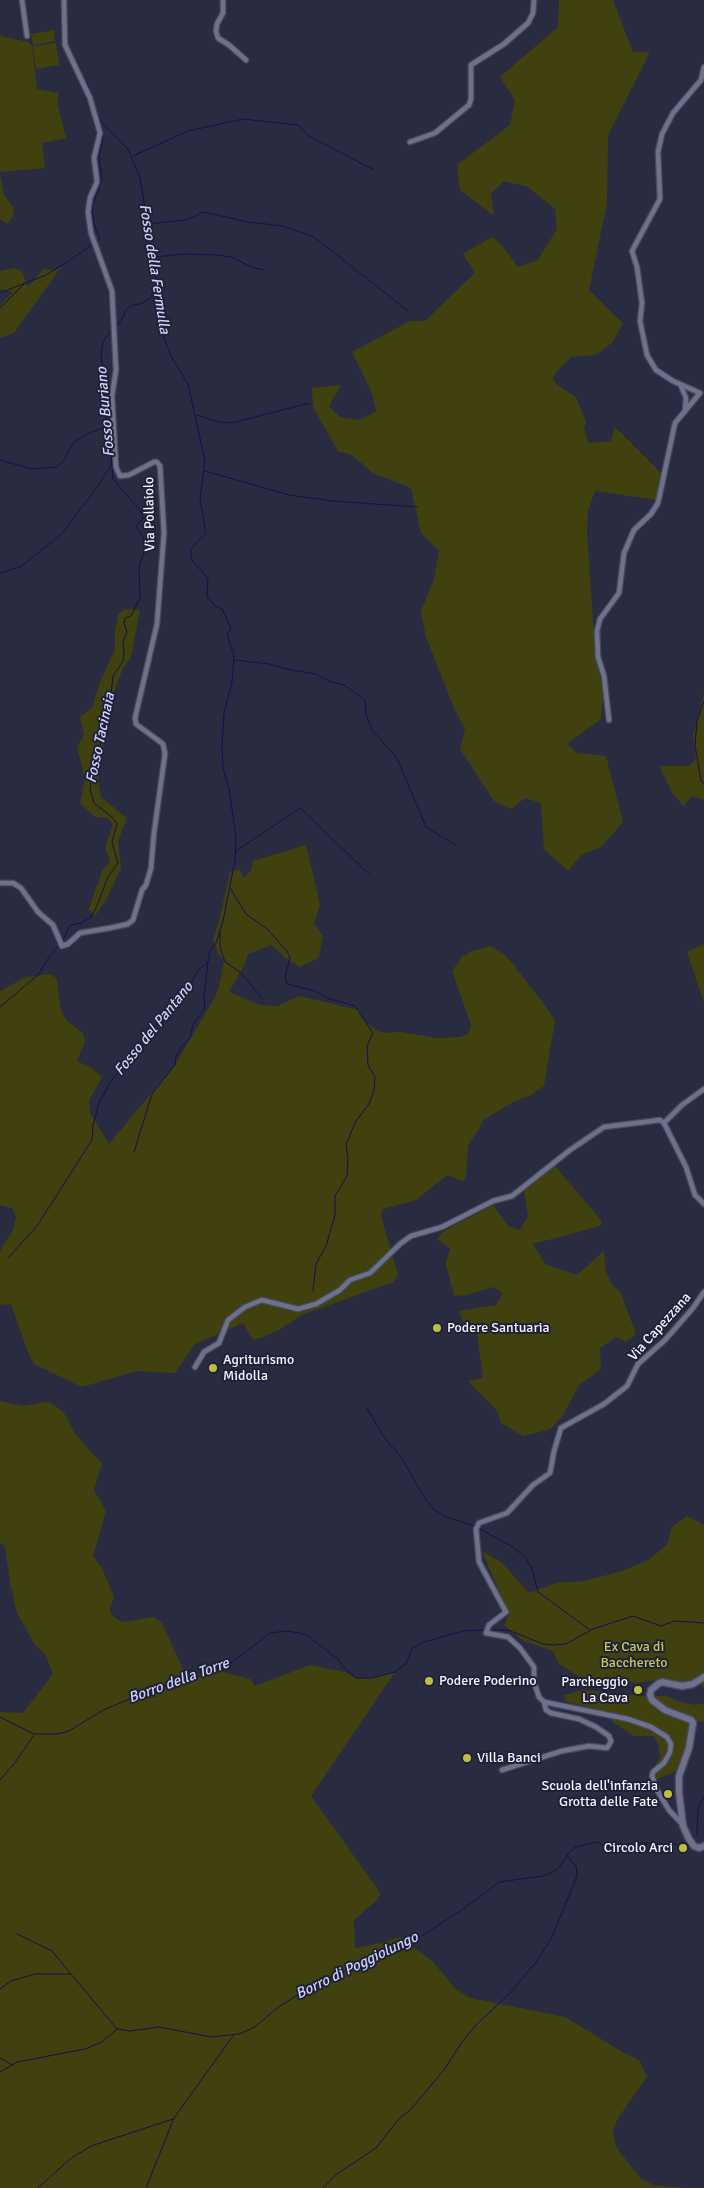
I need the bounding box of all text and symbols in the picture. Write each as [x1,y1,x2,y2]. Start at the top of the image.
water label: Fosso della Fermulla [135,203,173,335]
water label: Fosso Buriano [93,366,119,458]
street label: Via Pollaiolo [141,477,159,551]
water label: Fosso Tacinaia [83,691,119,785]
water label: Fosso del Pantano [111,979,197,1079]
street label: Via Capezzana [625,1289,695,1365]
place label: Podere Santuaria [447,1320,550,1336]
marker: Podere Santuaria [431,1322,443,1334]
place label: Agriturismo Midolla [223,1352,294,1384]
marker: Agriturismo Midolla [207,1362,219,1374]
park label: Ex Cava di Bacchereto [600,1639,668,1671]
water label: Borro della Torre [126,1654,232,1708]
place label: Podere Poderino [439,1673,537,1689]
place label: Parcheggio La Cava [561,1674,628,1706]
marker: Podere Poderino [423,1675,435,1687]
marker: Parcheggio La Cava [632,1684,644,1696]
place label: Villa Banci [477,1750,541,1766]
marker: Villa Banci [461,1752,473,1764]
place label: Scuola dell'infanzia Grotta delle Fate [541,1778,658,1810]
marker: Scuola dell'infanzia Grotta delle Fate [662,1788,674,1800]
place label: Circolo Arci [604,1840,673,1856]
marker: Circolo Arci [677,1842,689,1854]
water label: Borro di Poggiolungo [293,1929,421,2003]

